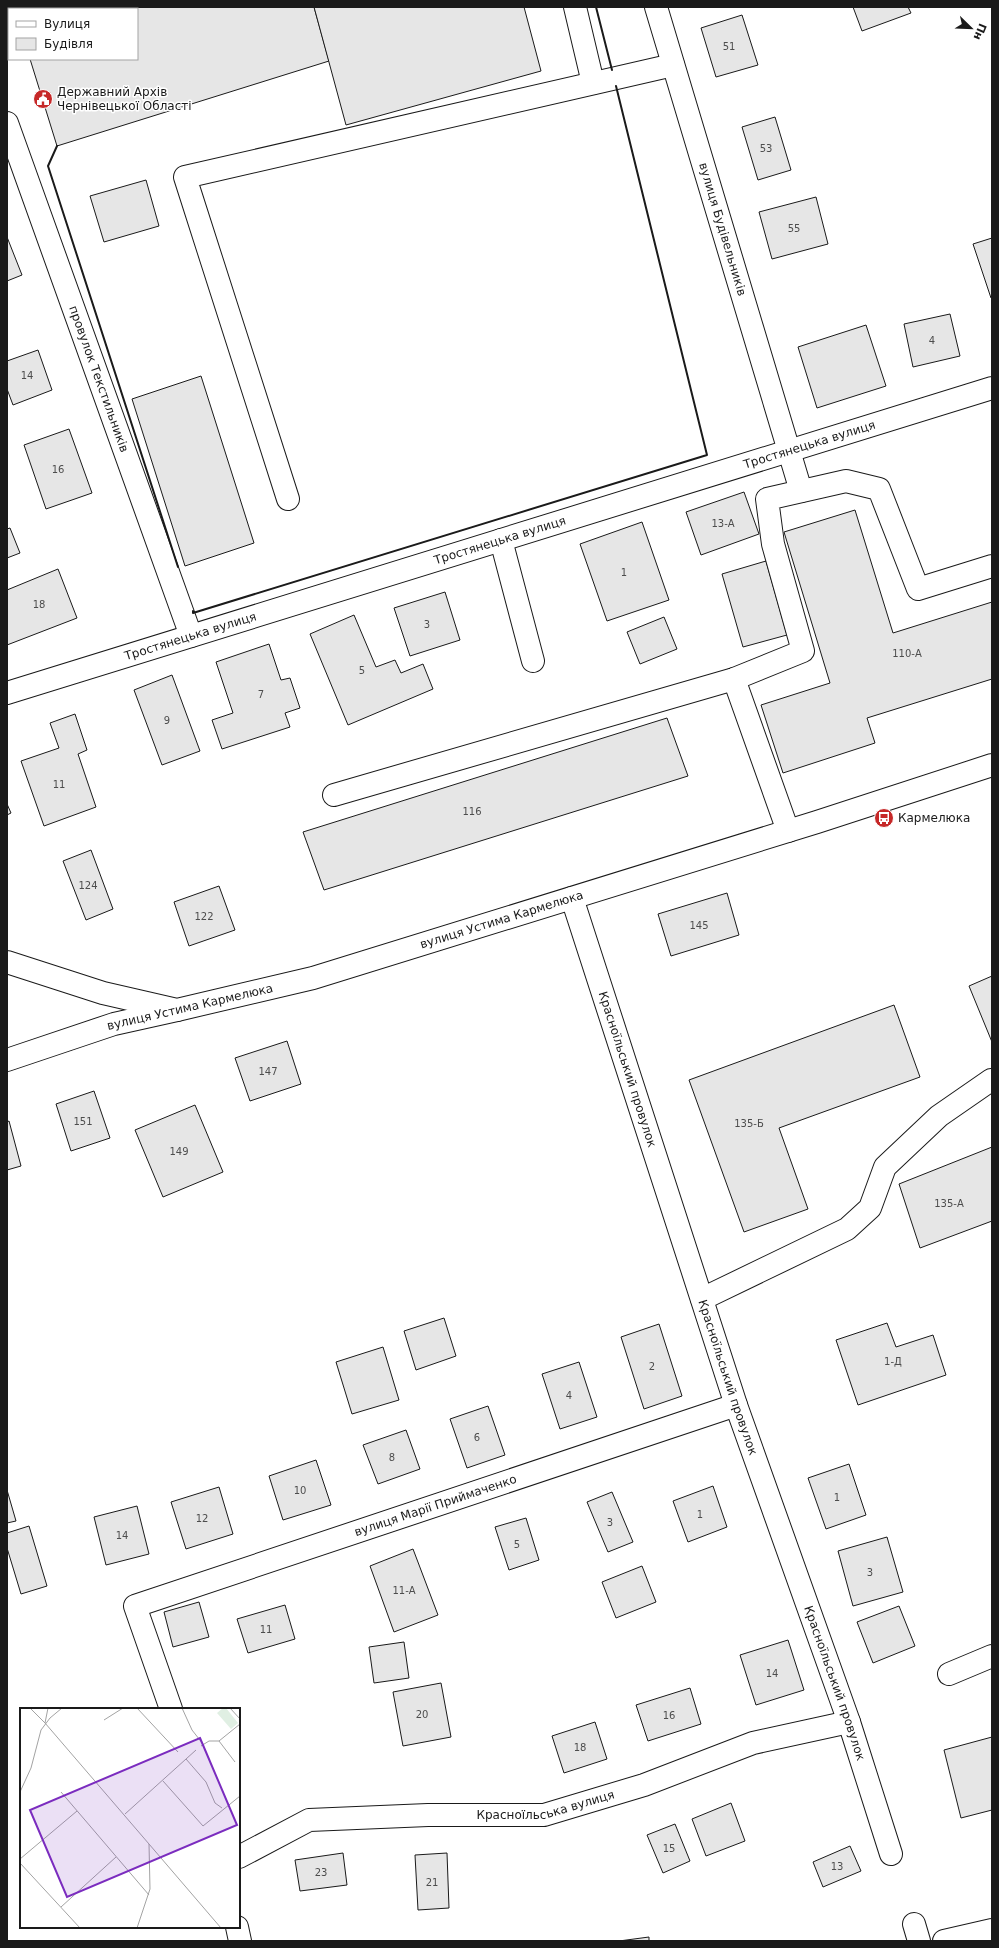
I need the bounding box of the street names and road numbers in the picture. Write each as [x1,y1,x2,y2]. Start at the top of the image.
street label: вулиця Будівельників [696,161,749,298]
street label: провулок Текстильників [66,304,132,454]
street label: Тростянецька вулиця [741,418,877,472]
street label: Тростянецька вулиця [431,513,567,568]
street label: Тростянецька вулиця [122,609,258,663]
street label: вулиця Устима Кармелюка [418,888,585,951]
street label: вулиця Устима Кармелюка [106,981,274,1033]
street label: Красноїльський провулок [596,990,659,1149]
street label: Красноїльський провулок [695,1298,760,1457]
street label: вулиця Марії Приймаченко [353,1472,519,1539]
street label: Красноїльський провулок [801,1604,868,1762]
street label: Красноїльська вулиця [476,1787,616,1822]

